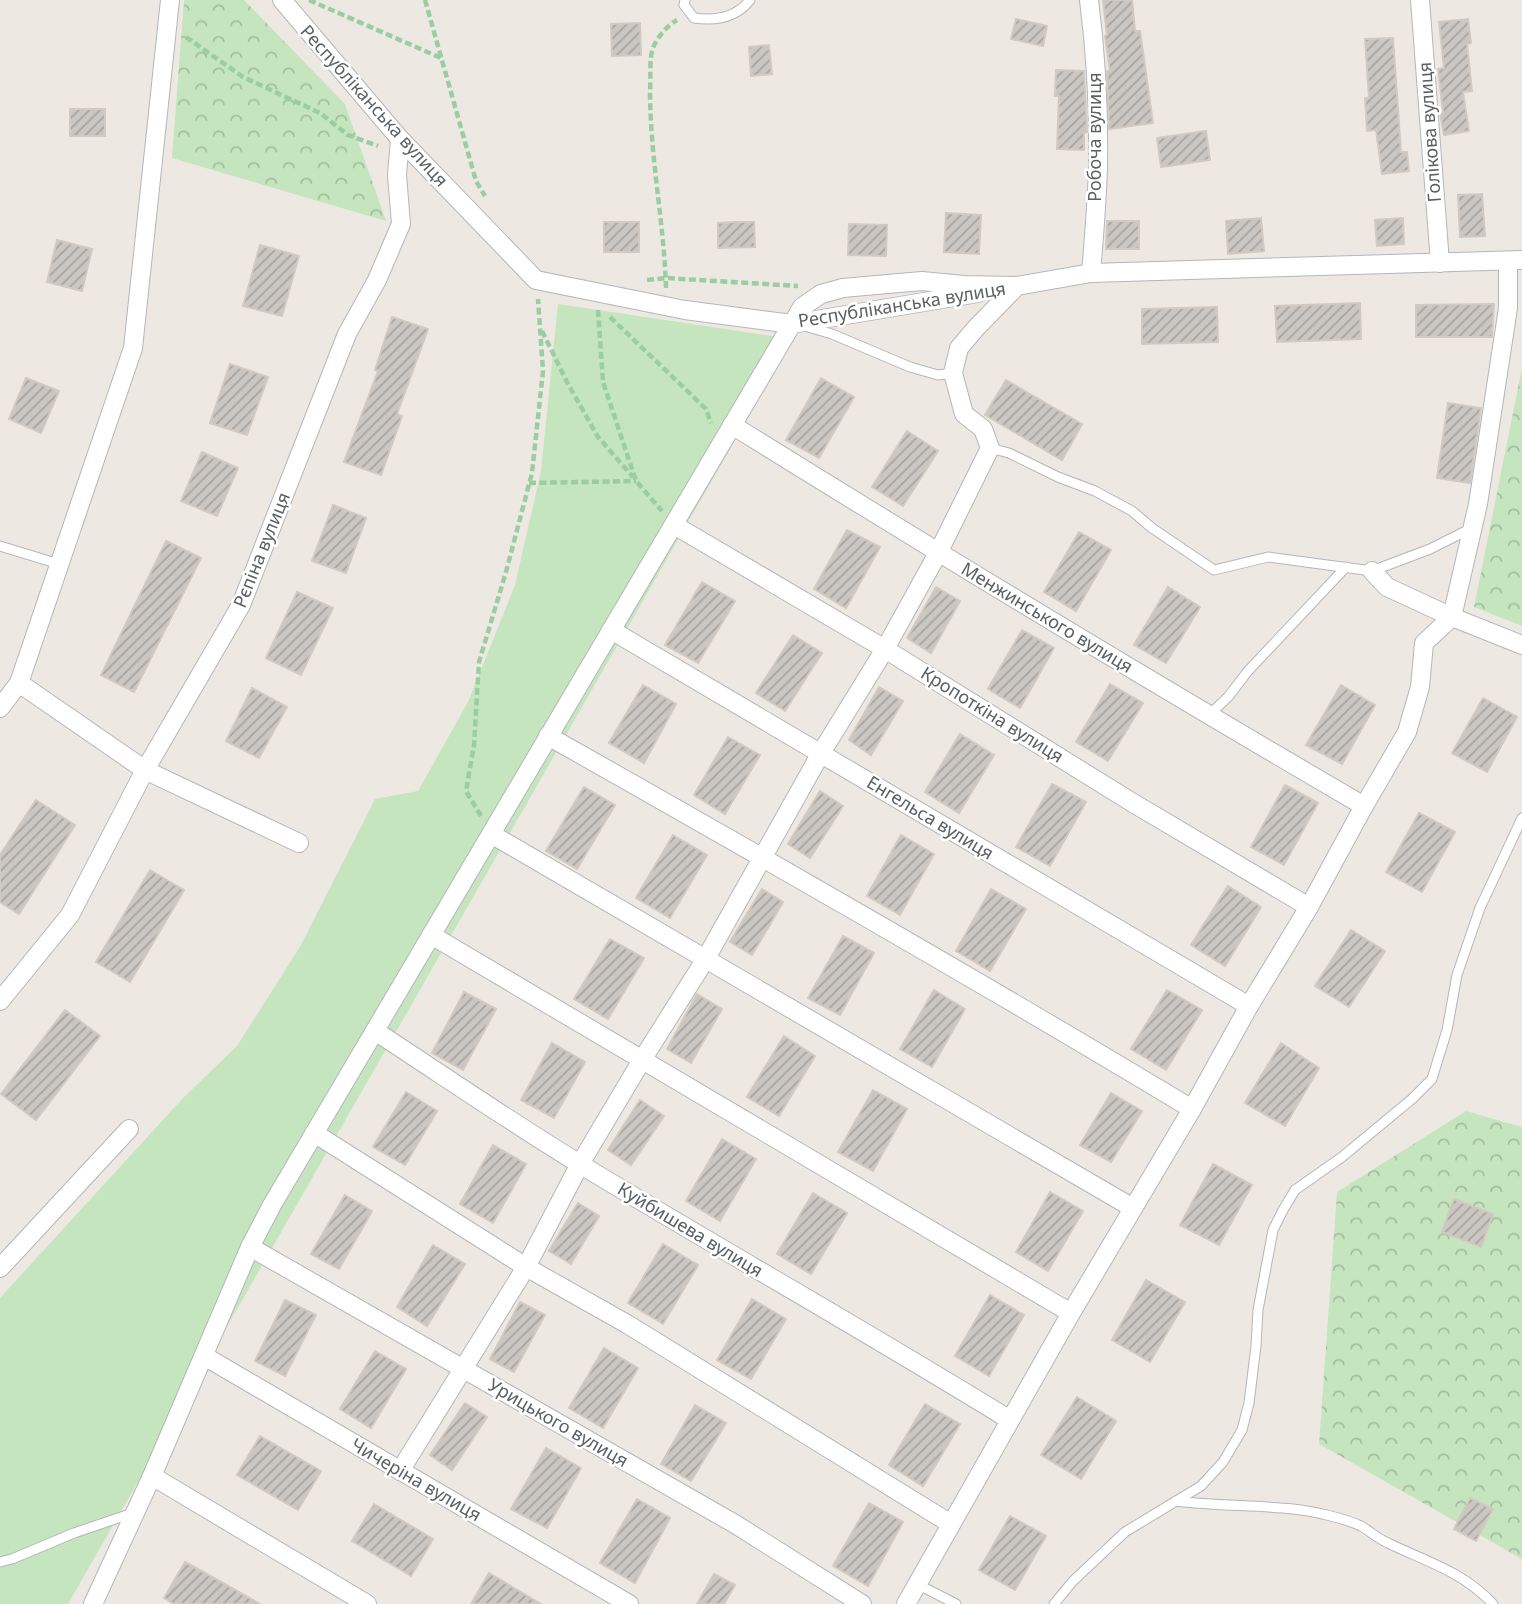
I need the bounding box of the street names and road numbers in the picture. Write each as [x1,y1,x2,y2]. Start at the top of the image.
street label: Республіканська вулиця [296,19,454,191]
street label: Голікова вулиця [1412,61,1446,203]
street label: Робоча вулиця [1082,72,1106,202]
street label: Республіканська вулиця [796,276,1007,332]
street label: Рєпіна вулиця [227,488,295,611]
street label: Менжинського вулиця [957,556,1138,678]
street label: Кропоткіна вулиця [917,661,1068,768]
street label: Енгельса вулиця [863,770,998,865]
street label: Куйбишева вулиця [613,1176,768,1282]
street label: Урицького вулиця [484,1372,633,1472]
street label: Чичеріна вулиця [347,1432,486,1526]

